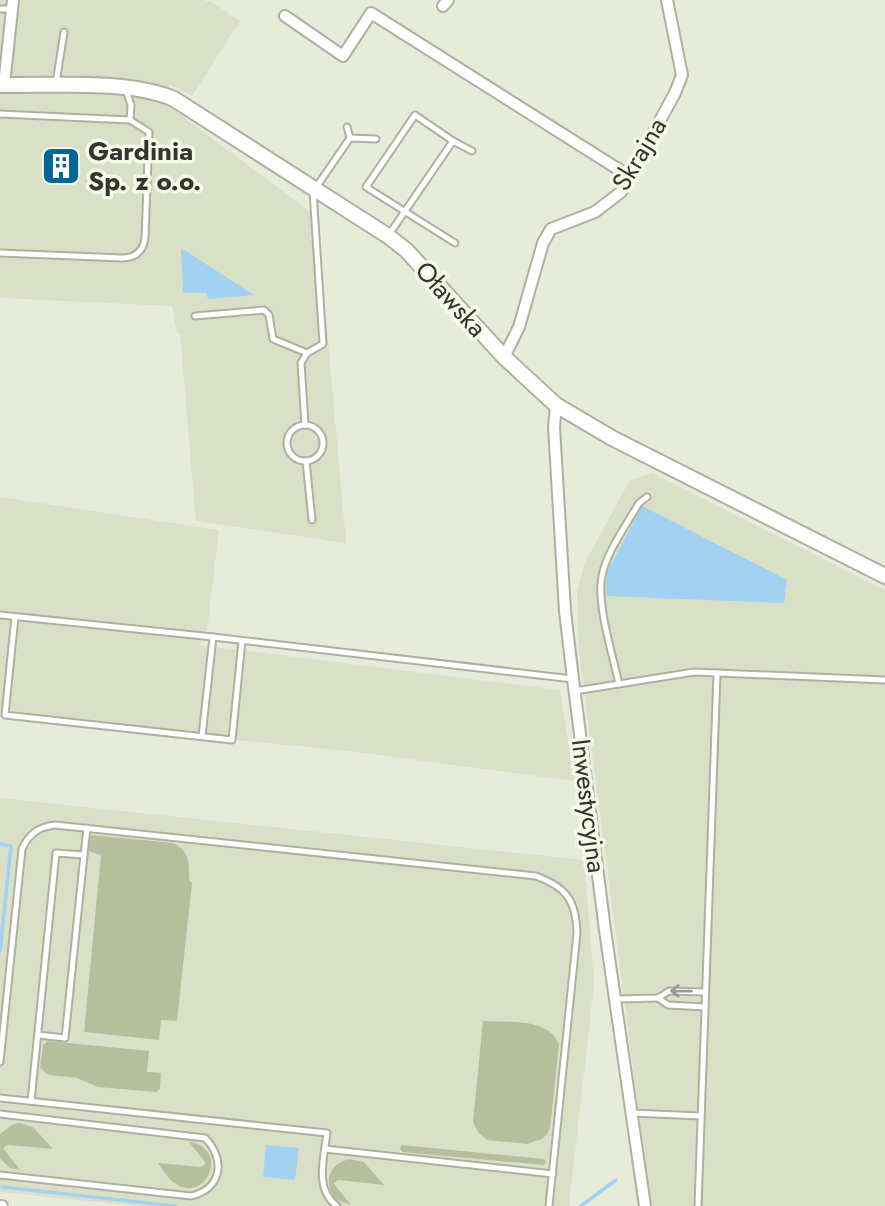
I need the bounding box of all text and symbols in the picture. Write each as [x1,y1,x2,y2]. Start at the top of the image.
street label: Skrajna [602,110,676,198]
place label: Gardinia Sp. z o.o. [88,132,201,200]
building icon: Gardinia Sp. z o.o. [40,145,82,187]
street label: Oławska [406,252,496,346]
street label: Inwestycyjna [562,737,616,875]
one-way arrow [670,984,693,998]

